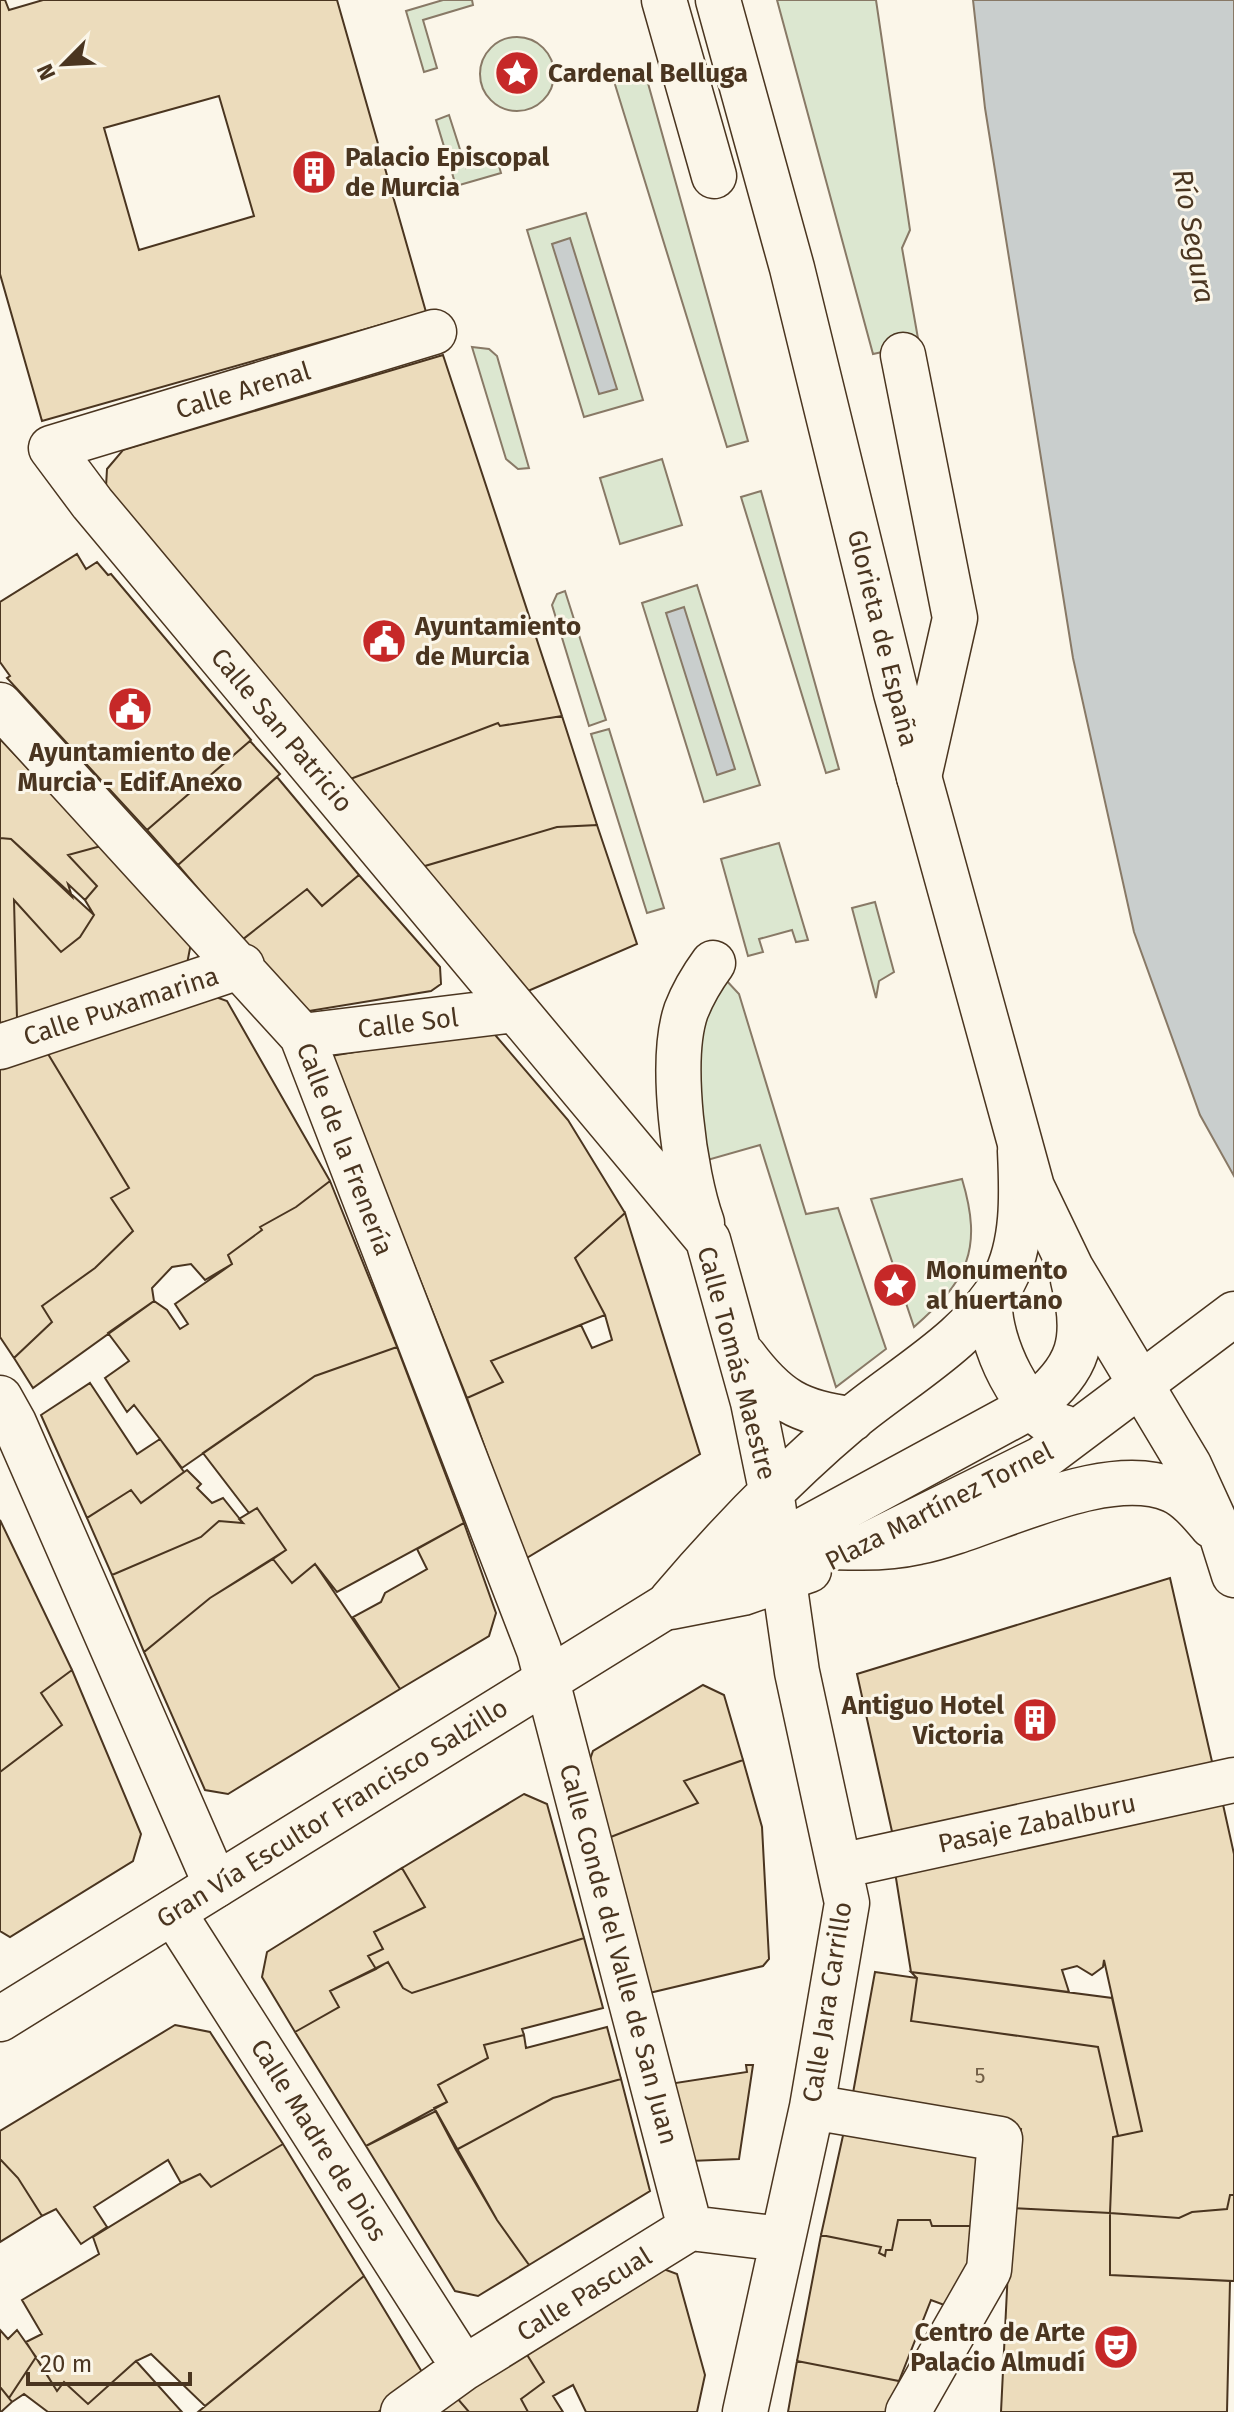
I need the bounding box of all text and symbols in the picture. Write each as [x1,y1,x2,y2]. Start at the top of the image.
north arrow [24,24,104,104]
place icon: Cardenal Belluga [493,49,541,97]
place label: Cardenal Belluga [548,58,748,89]
text: N [31,60,61,84]
place label: Palacio Episcopal de Murcia [345,142,549,203]
building icon: Palacio Episcopal de Murcia [290,148,338,196]
water label: Río Segura [1165,166,1222,306]
street label: Calle Arenal [172,355,315,426]
street label: Glorieta de España [841,527,924,750]
place label: Ayuntamiento de Murcia [414,611,581,672]
public building icon: Ayuntamiento de Murcia [360,617,408,665]
street label: Calle San Patricio [204,642,359,819]
public building icon: Ayuntamiento de Murcia - Edif.Anexo [106,685,154,733]
place label: Ayuntamiento de Murcia - Edif.Anexo [18,737,242,798]
street label: Calle Puxamarina [20,960,223,1053]
street label: Calle Sol [356,1002,461,1045]
street label: Calle de la Frenería [290,1038,399,1260]
street label: Calle Tomás Maestre [690,1243,783,1483]
place label: Monumento al huertano [926,1255,1068,1316]
place icon: Monumento al huertano [871,1261,919,1309]
street label: Plaza Martínez Tornel [820,1435,1059,1577]
place label: Antiguo Hotel Victoria [841,1690,1004,1751]
street label: Gran Vía Escultor Francisco Salzillo [151,1692,513,1935]
building icon: Antiguo Hotel Victoria [1011,1696,1059,1744]
street label: Calle Conde del Valle de San Juan [553,1761,684,2148]
street label: Pasaje Zabalburu [935,1787,1139,1860]
street label: Calle Jara Carrillo [796,1900,859,2105]
street label: Calle Madre de Dios [244,2033,393,2247]
house number: 5 [974,2062,986,2089]
street label: Calle Pascual [511,2241,658,2348]
place label: Centro de Arte Palacio Almudí [910,2317,1086,2378]
theatre icon: Centro de Arte Palacio Almudí [1092,2323,1140,2371]
scale bar [28,2336,190,2386]
text: 20 m [40,2350,92,2378]

